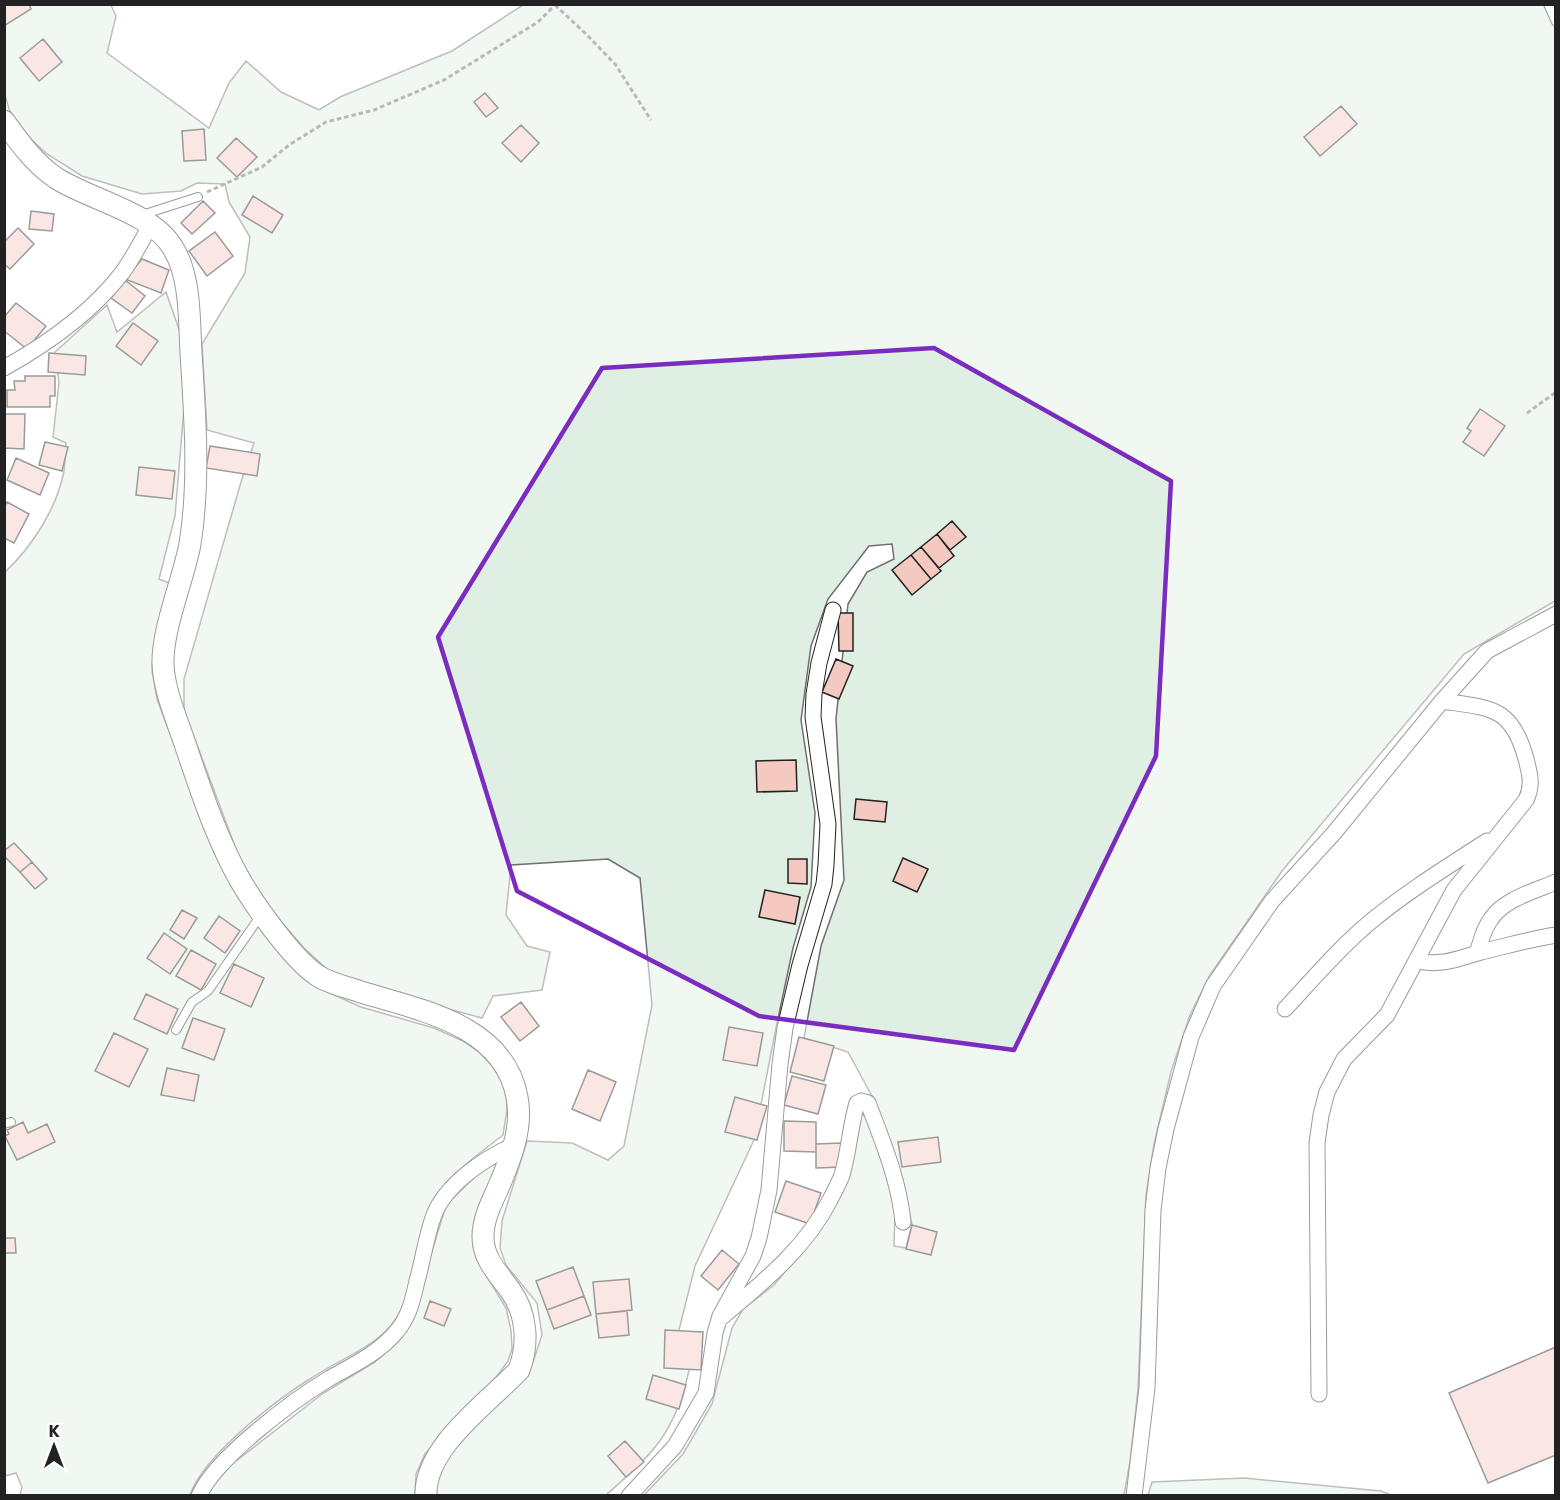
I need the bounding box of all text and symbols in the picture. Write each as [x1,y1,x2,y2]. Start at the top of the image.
north arrow [24,1416,84,1476]
text: K [48,1420,60,1443]

